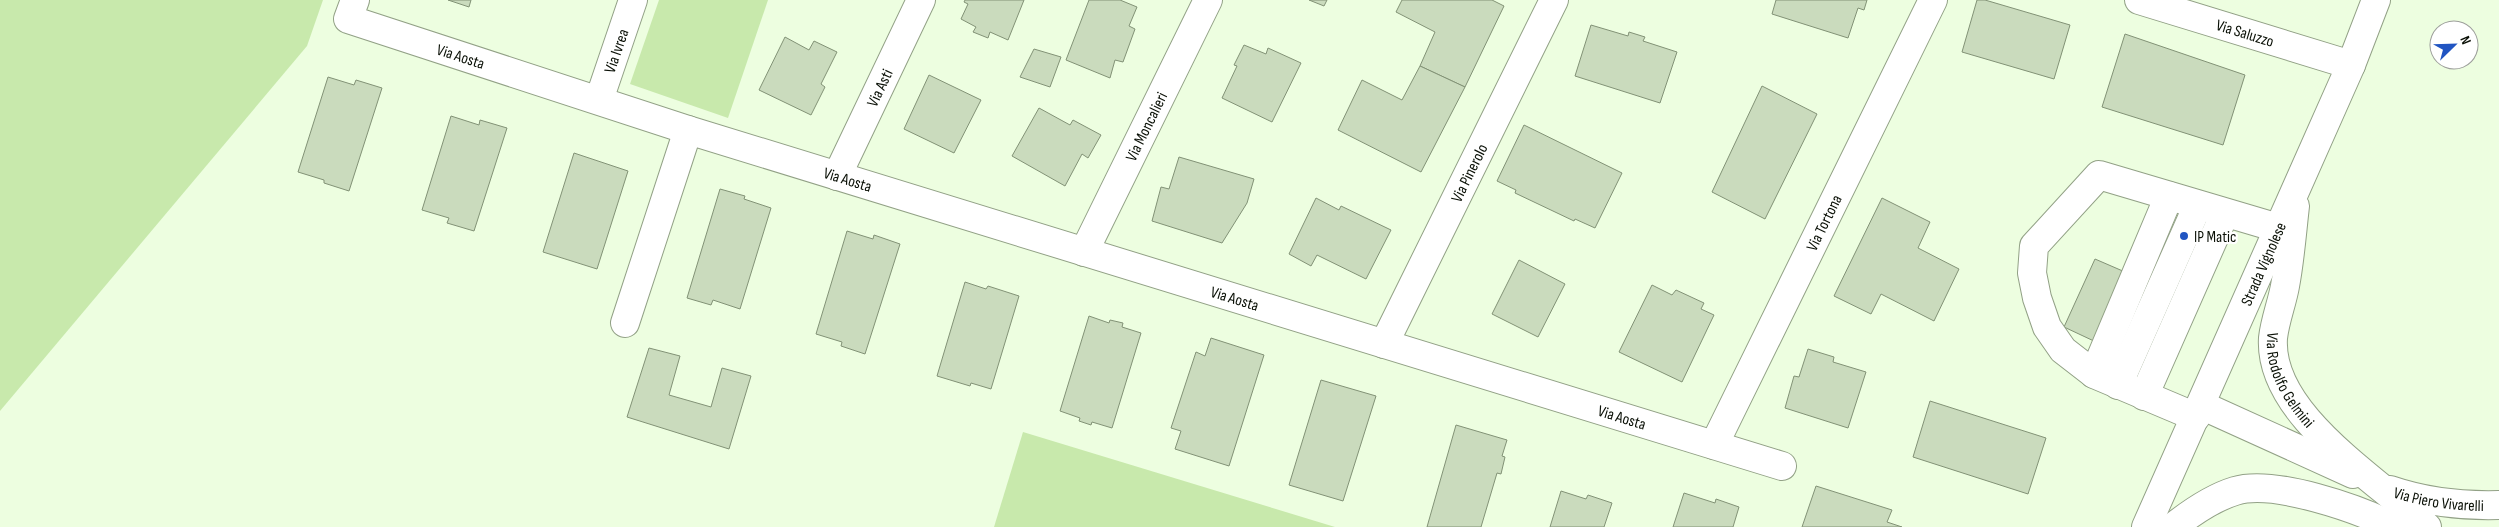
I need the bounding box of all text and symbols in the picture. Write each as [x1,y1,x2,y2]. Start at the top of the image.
street label: Via Saluzzo [2213,16,2276,52]
north arrow [2429,20,2479,70]
street label: Via Ivrea [601,27,633,76]
text: N [2456,33,2475,47]
street label: Via Aosta [434,41,487,74]
street label: Via Asti [863,66,898,110]
street label: Via Moncalieri [1122,89,1172,165]
street label: Via Pinerolo [1448,141,1492,206]
street label: Via Aosta [821,164,874,197]
street label: Via Tortona [1803,192,1847,254]
street label: Strada Vignolese [2237,220,2291,309]
place label: IP Matic [2194,228,2236,247]
marker: IP Matic [2178,230,2190,242]
street label: Via Aosta [1208,283,1261,316]
street label: Via Rodolfo Gelmini [2262,331,2318,432]
street label: Via Aosta [1595,402,1648,435]
street label: Via Piero Vivarelli [2391,484,2484,516]

